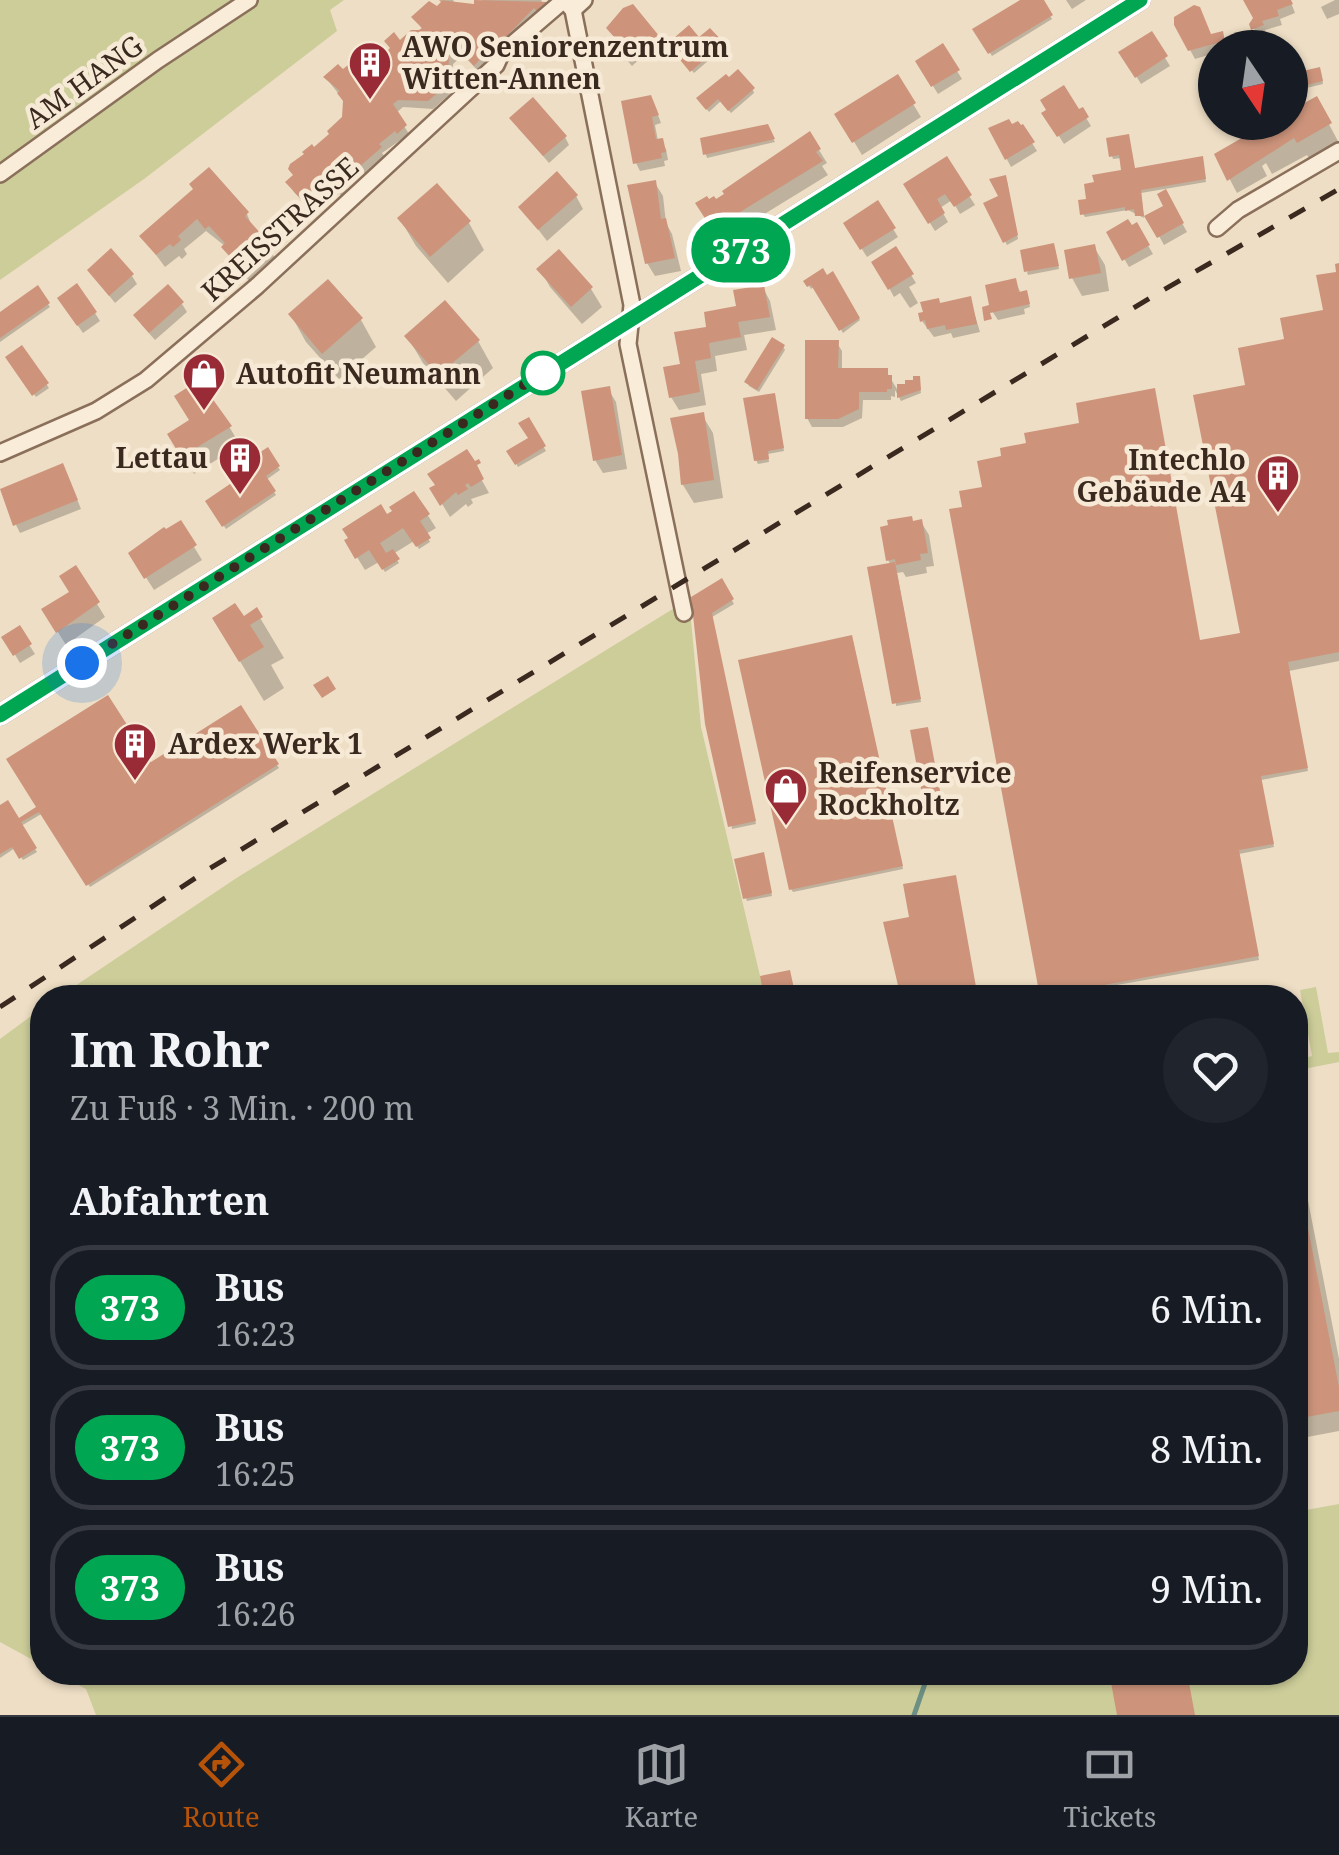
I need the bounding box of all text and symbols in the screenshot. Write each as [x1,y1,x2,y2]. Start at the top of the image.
street label: AM HANG [17,26,150,137]
place label: AWO Seniorenzentrum Witten-Annen [402,27,729,97]
north arrow [1198,30,1308,140]
map controls [1198,30,1308,140]
building icon: AWO Seniorenzentrum Witten-Annen [347,40,393,101]
street label: KREISSTRASSE [193,148,366,309]
line badge: 373 [684,218,798,282]
text: 373 [711,227,771,274]
shop icon: Autofit Neumann [181,351,227,412]
unlabelled marker [522,352,564,394]
place label: Autofit Neumann [236,354,481,392]
building icon: Lettau [217,435,263,496]
place label: Lettau [116,438,208,476]
place label: Intechlo Gebäude A4 [1076,440,1246,510]
building icon: Intechlo Gebäude A4 [1255,453,1301,514]
your location [57,638,107,688]
building icon: Ardex Werk 1 [112,721,158,782]
place label: Ardex Werk 1 [168,724,363,762]
place label: Reifenservice Rockholtz [818,753,1012,823]
shop icon: Reifenservice Rockholtz [763,766,809,827]
text: Im Rohr [70,1016,270,1081]
button: heart [1163,1018,1268,1123]
text: Zu Fuß · 3 Min. · 200 m [70,1086,414,1129]
text: Abfahrten [70,1174,269,1226]
text: Bus [215,1260,284,1312]
text: 6 Min. [1150,1282,1263,1334]
text: 373 [100,1284,160,1331]
text: 16:23 [215,1312,296,1355]
text: Bus [215,1400,284,1452]
text: 8 Min. [1150,1422,1263,1474]
text: 373 [100,1424,160,1471]
text: 16:25 [215,1452,296,1495]
text: Bus [215,1540,284,1592]
text: 9 Min. [1150,1562,1263,1614]
text: 373 [100,1564,160,1611]
text: 16:26 [215,1592,296,1635]
tab: Route [183,1737,260,1835]
tab: Karte [625,1737,698,1835]
tab: Tickets [1063,1737,1156,1835]

